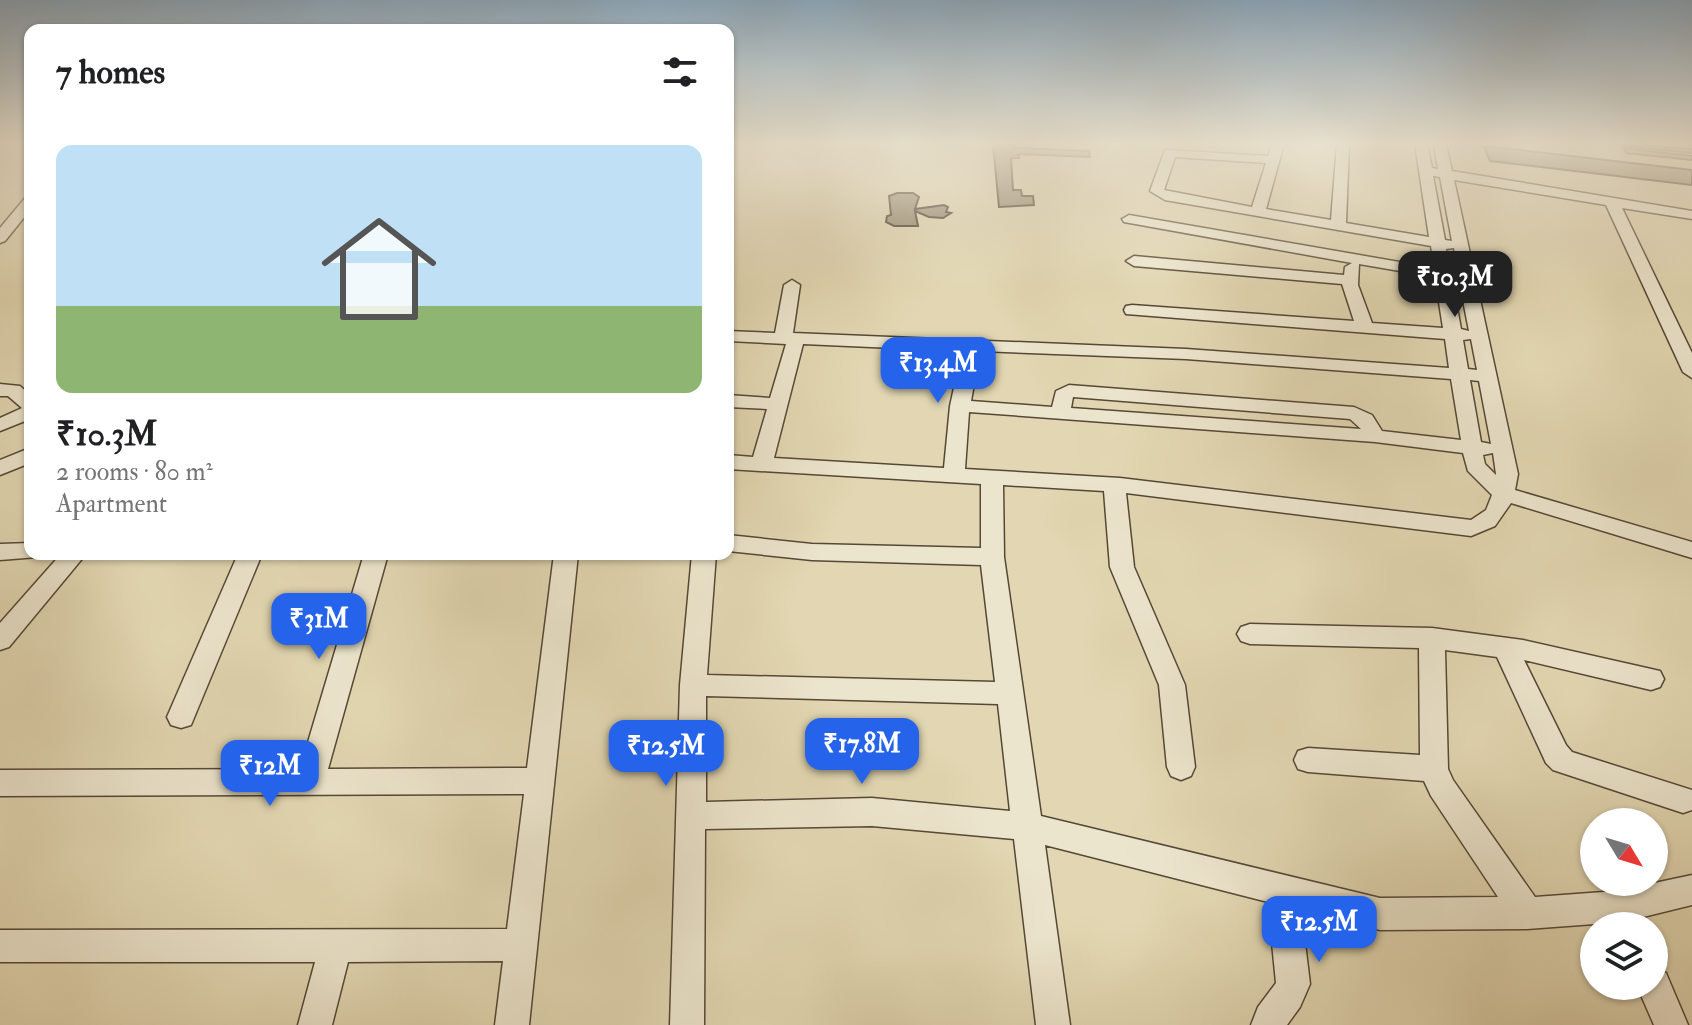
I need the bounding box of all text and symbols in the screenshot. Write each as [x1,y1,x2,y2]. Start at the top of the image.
icon: filters [658,50,702,94]
text: 7 homes [56,51,165,94]
icon: home [307,197,451,341]
pin: ₹10.3M [1390,251,1520,319]
text: ₹10.3M [1416,261,1494,293]
pin: ₹13.4M [873,337,1003,405]
text: ₹13.4M [899,347,977,379]
text: ₹10.3M [56,413,157,456]
text: 2 rooms · 80 m² [56,456,213,488]
text: Apartment [56,488,167,520]
pin: ₹31M [272,593,366,661]
text: ₹31M [289,603,349,635]
pin: ₹17.8M [797,718,927,786]
pin: ₹12.5M [601,720,731,788]
text: ₹17.8M [823,728,901,760]
text: ₹12.5M [627,730,705,762]
pin: ₹12M [223,740,317,808]
text: ₹12M [239,750,301,782]
north arrow [1580,808,1668,896]
map controls [1580,808,1668,1000]
pin: ₹12.5M [1254,896,1384,964]
text: ₹12.5M [1280,906,1358,938]
button: layers [1580,912,1668,1000]

